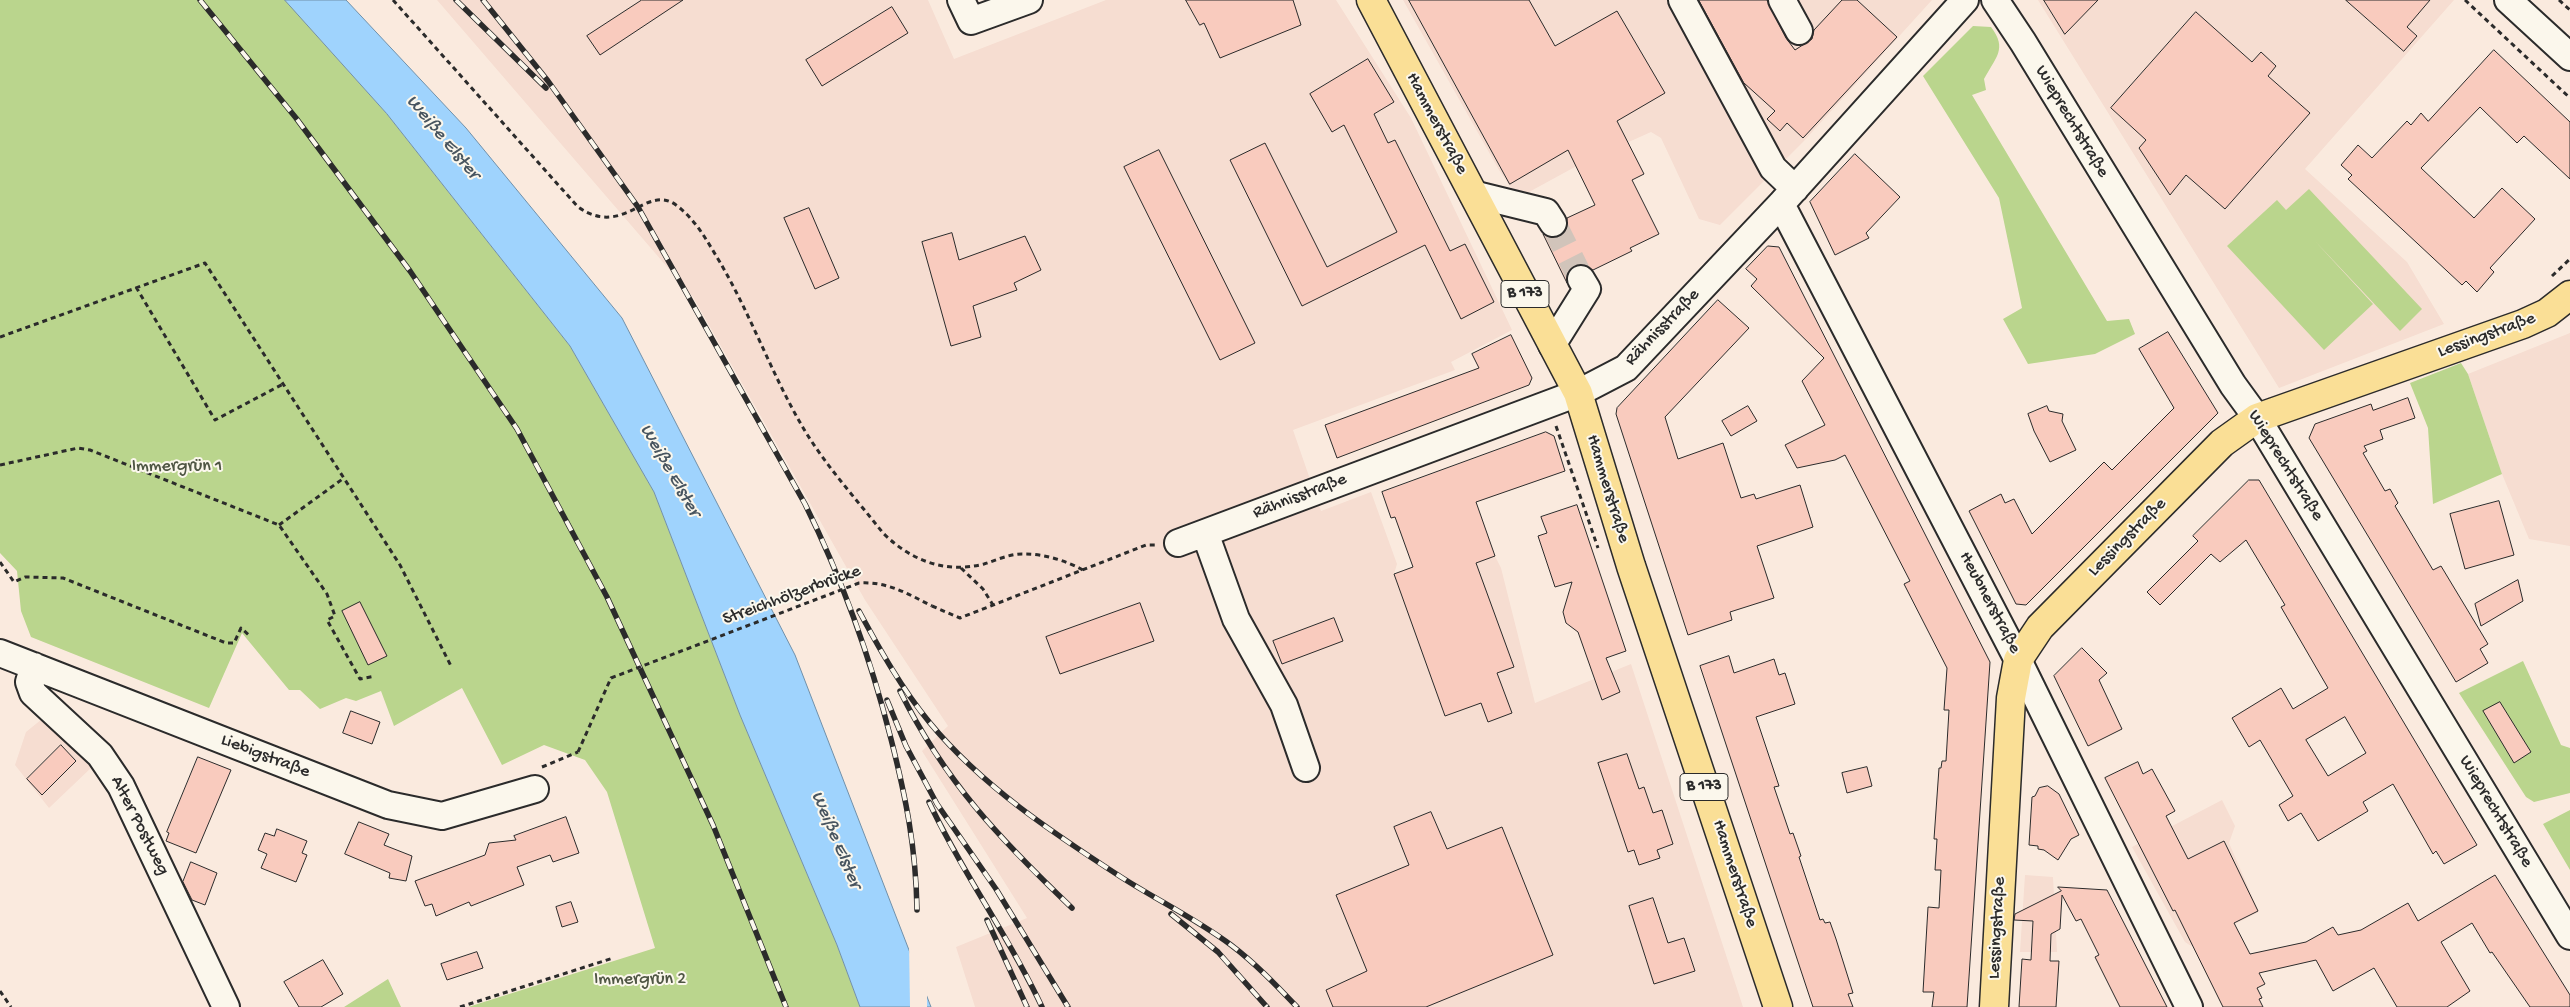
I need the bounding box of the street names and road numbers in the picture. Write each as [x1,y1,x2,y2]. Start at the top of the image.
street label: Wieprechtstraße [2029,62,2113,182]
street label: Hammerstraße [1400,69,1472,179]
road number: B 173 [1501,280,1549,308]
street label: Rähnisstraße [1621,285,1705,371]
street label: Lessingstraße [2435,308,2539,364]
street label: Wieprechtstraße [2242,407,2328,525]
street label: Hammerstraße [1580,432,1634,546]
street label: Rähnisstraße [1250,469,1350,525]
street label: Lessingstraße [2084,494,2172,582]
street label: Heubnerstraße [1953,548,2025,658]
street label: Streichhölzerbrücke [720,561,864,631]
street label: Liebigstraße [217,730,313,784]
street label: Wieprechtstraße [2453,752,2537,872]
street label: Alter Postweg [105,773,173,879]
road number: B 173 [1680,774,1728,800]
street label: Hammerstraße [1706,817,1762,931]
street label: Lessingstraße [1985,876,2011,980]

